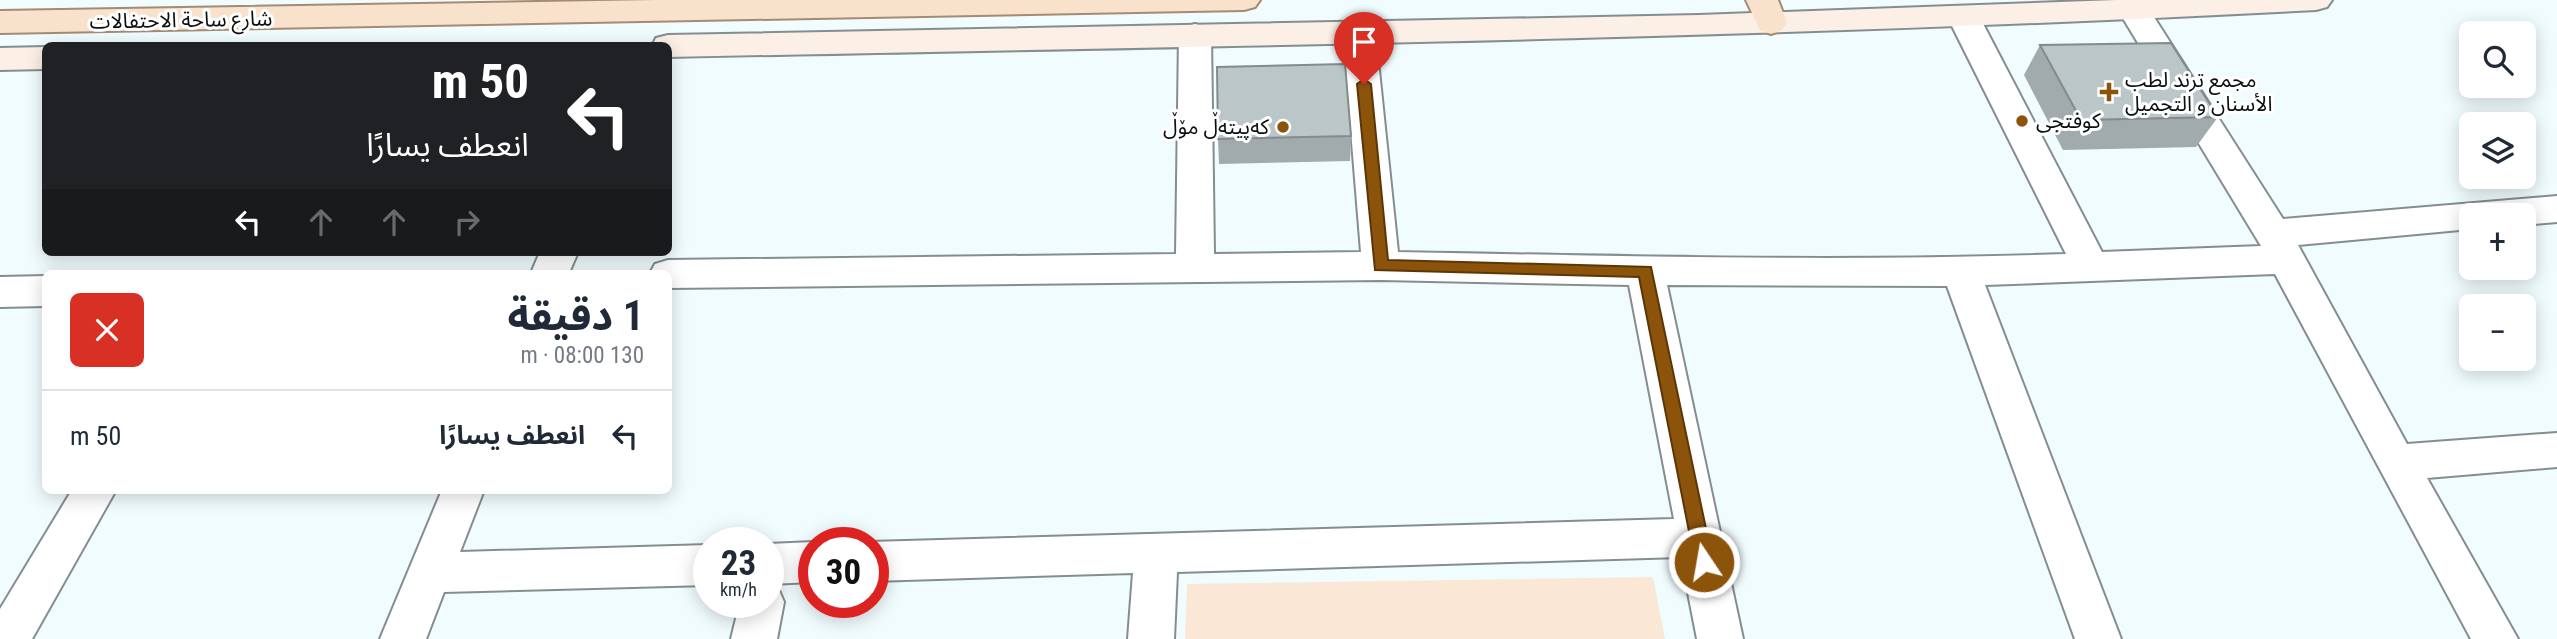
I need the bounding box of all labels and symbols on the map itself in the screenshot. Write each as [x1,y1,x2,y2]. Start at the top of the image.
street label: شارع ساحة الاحتفالات [89,6,273,37]
pin [1334,12.0,1394,84]
place label: مجمع ترند لطب الأسنان و التجميل [2125,68,2272,116]
marker: مجمع ترند لطب الأسنان و التجميل [2099,82,2119,102]
place label: كوفتجى [2036,109,2101,133]
place label: کەپیتەڵ مۆڵ [1163,111,1269,140]
marker: كوفتجى [2014,113,2030,129]
marker: کەپیتەڵ مۆڵ [1275,119,1291,135]
position arrow [1667,525,1741,599]
speed limit sign: 30 [798,527,889,618]

